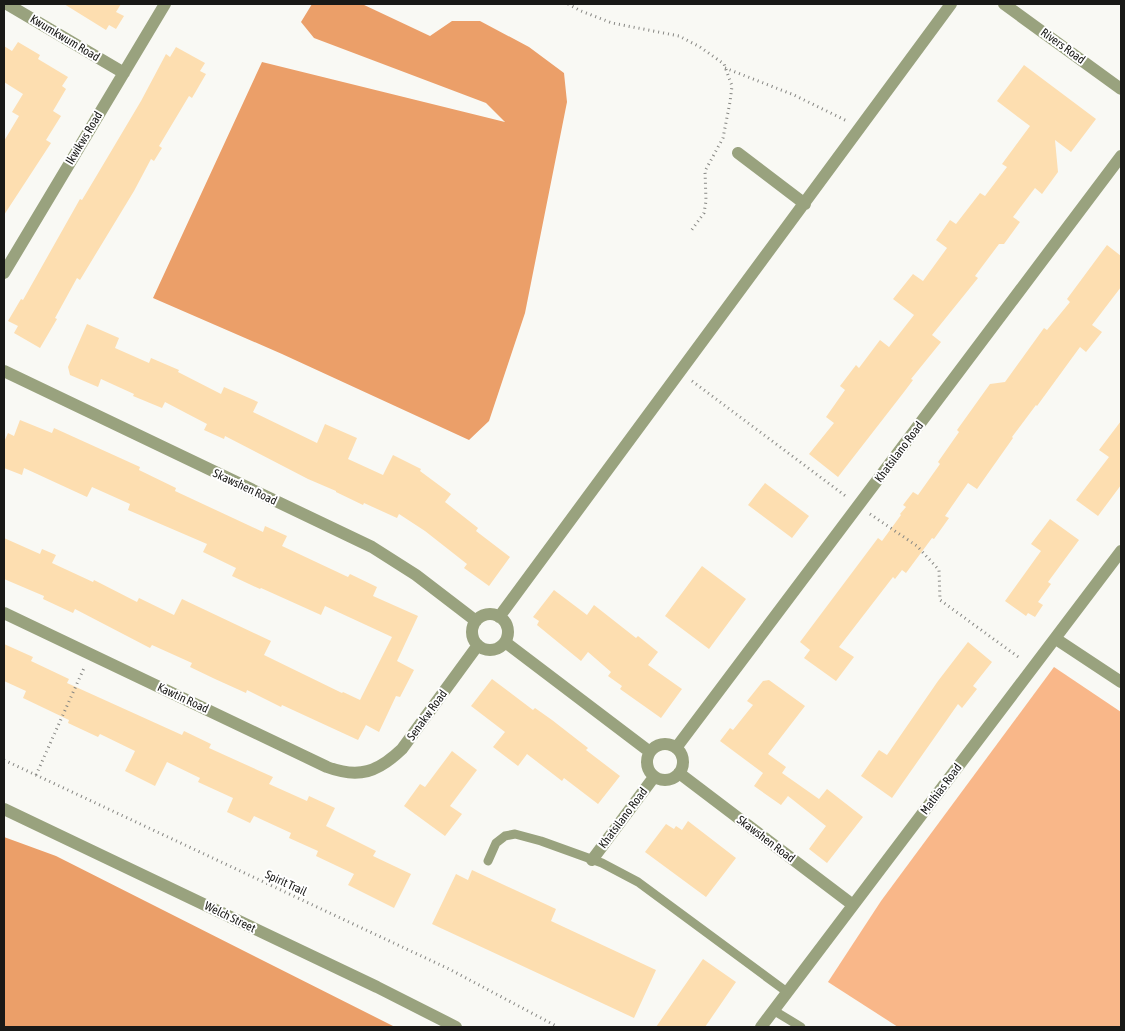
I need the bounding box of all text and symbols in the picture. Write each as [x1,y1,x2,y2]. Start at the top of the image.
street label: Kwumkwum Road [28,12,102,64]
street label: Rivers Road [1038,25,1088,67]
street label: Ikwikws Road [63,109,105,167]
street label: Khatsilano Road [872,419,926,485]
street label: Skawshen Road [211,466,279,508]
street label: Kawtin Road [155,680,211,716]
street label: Senakw Road [404,687,450,743]
street label: Mathias Road [917,761,965,817]
street label: Khatsilano Road [596,785,650,851]
street label: Skawshen Road [734,813,798,865]
street label: Spirit Trail [263,867,310,899]
street label: Welch Street [202,899,258,936]

